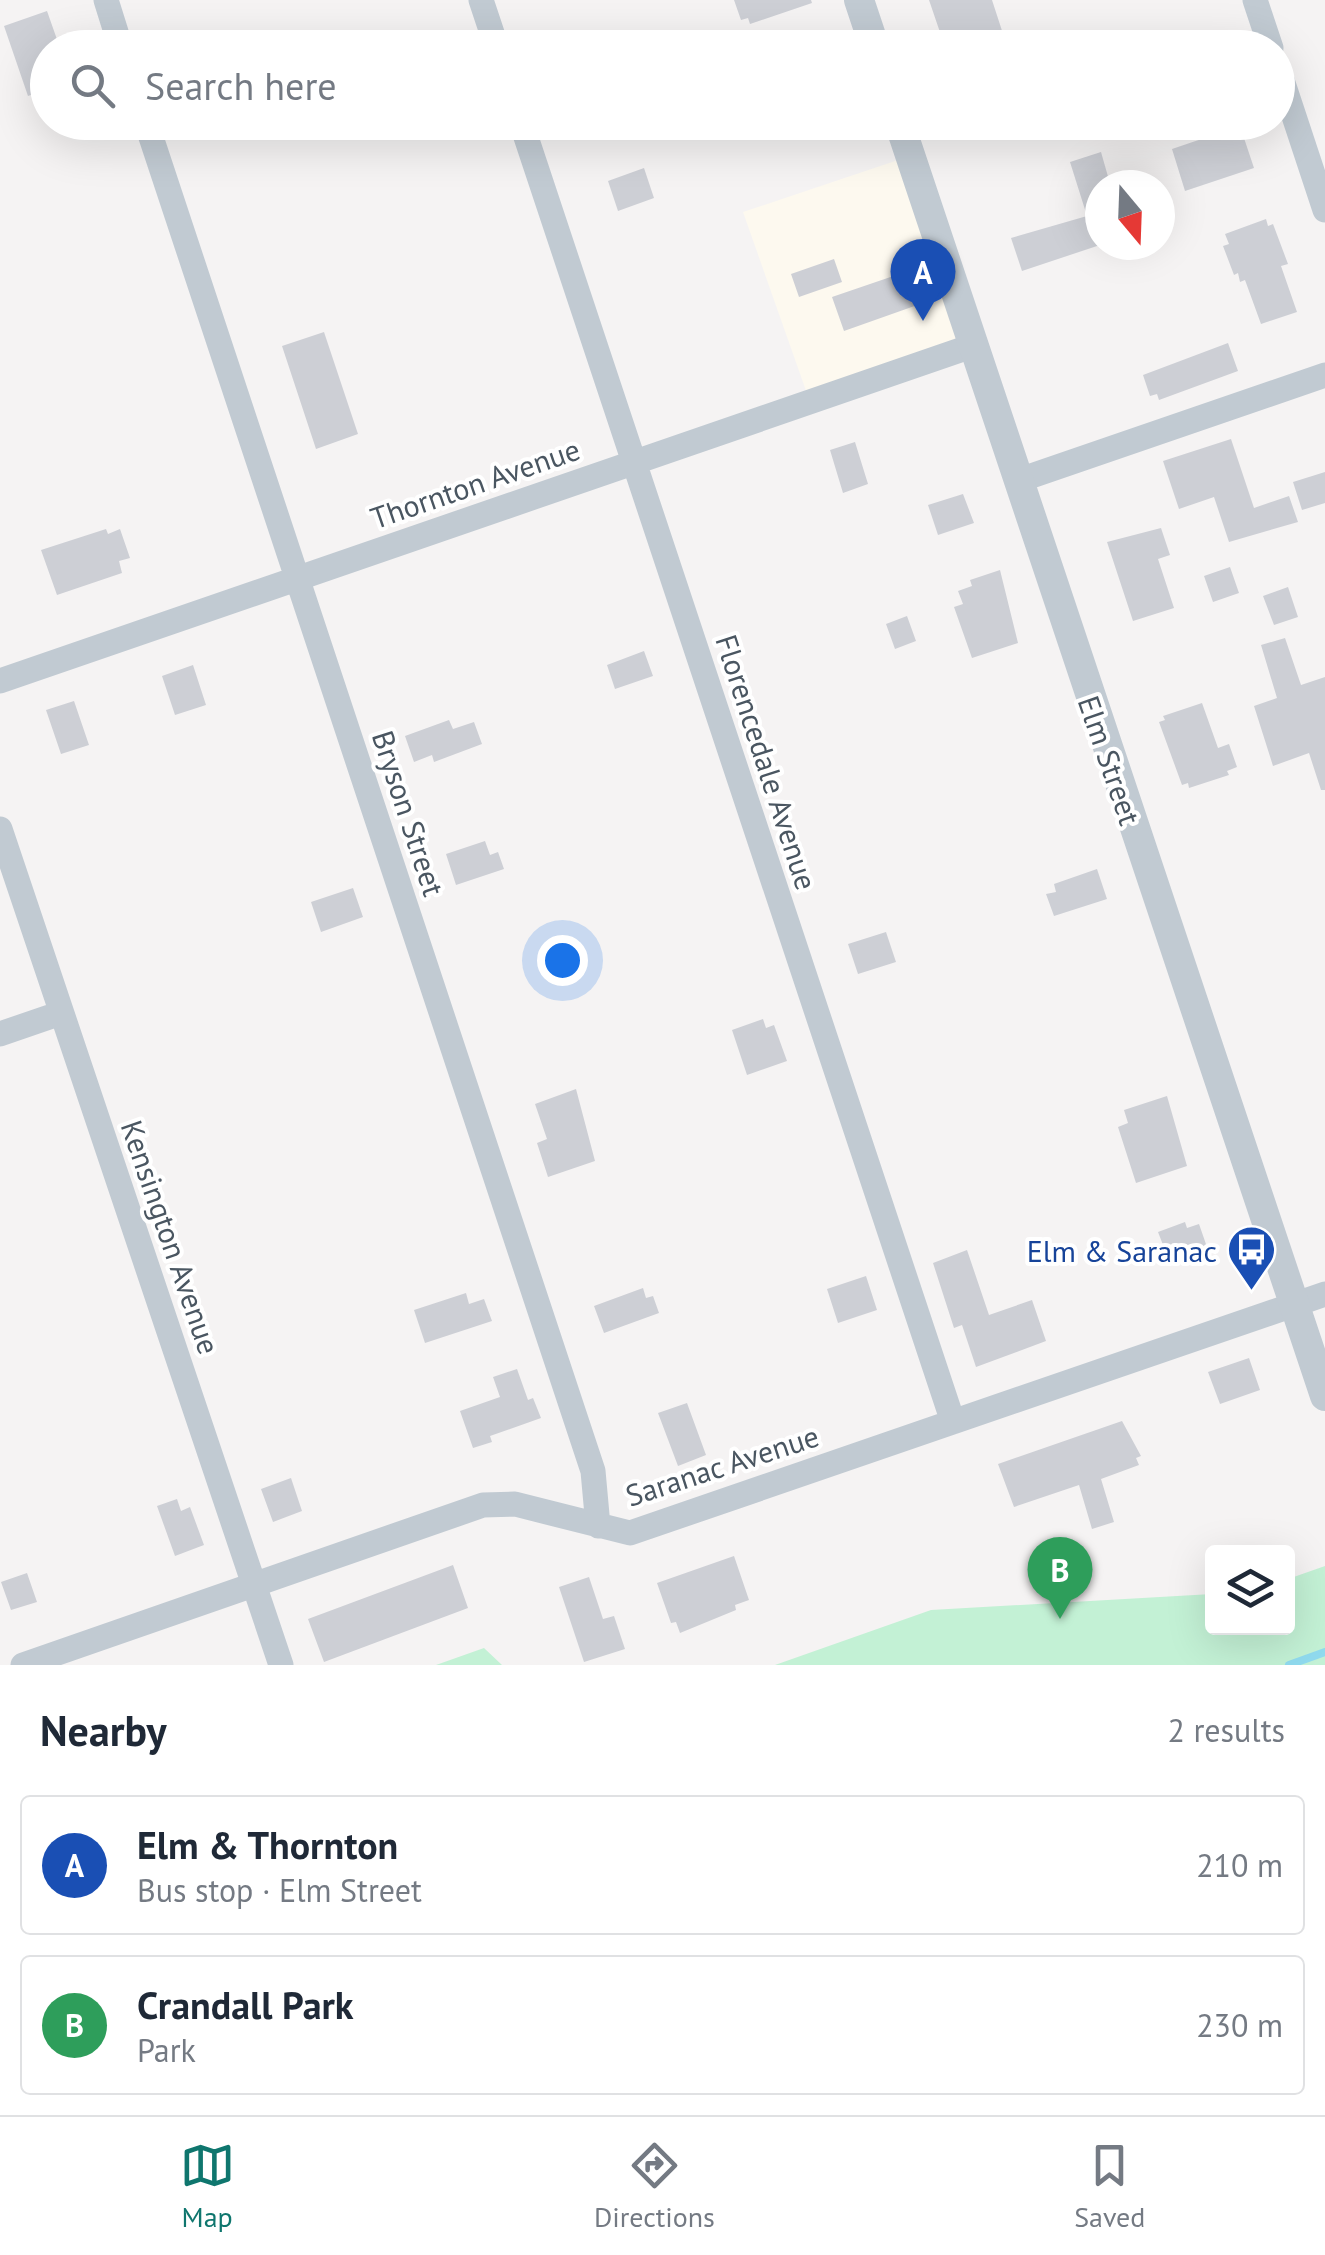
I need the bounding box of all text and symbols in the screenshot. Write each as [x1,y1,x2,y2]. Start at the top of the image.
search box [30,30,1295,140]
icon: search [65,58,120,113]
text: Search here [145,61,337,110]
north arrow [1085,170,1175,260]
pin: A [890,238,956,321]
street label: Thornton Avenue [365,429,585,537]
street label: Florencedale Avenue [707,629,827,895]
street label: Elm Street [1070,690,1150,830]
street label: Bryson Street [364,725,454,901]
your location [537,935,588,986]
street label: Kensington Avenue [113,1115,229,1359]
bus stop icon: Elm & Saranac [1226,1224,1278,1292]
place label: Elm & Saranac [1027,1231,1217,1270]
street label: Saranac Avenue [621,1415,823,1515]
pin: B [1028,1536,1092,1619]
map controls [1205,1545,1295,1635]
button: layers [1205,1545,1295,1635]
text: Nearby [40,1703,167,1758]
text: 2 results [1167,1709,1285,1751]
text: Elm & Thornton [137,1820,398,1869]
text: A [65,1844,84,1886]
text: 210 m [1196,1844,1283,1886]
text: Bus stop · Elm Street [137,1869,422,1911]
text: Crandall Park [137,1980,354,2029]
text: B [65,2004,84,2046]
text: 230 m [1196,2004,1283,2046]
text: Park [137,2029,196,2071]
tab: Map [180,2138,235,2235]
tab: Directions [594,2138,715,2235]
tab: Saved [1074,2138,1145,2235]

